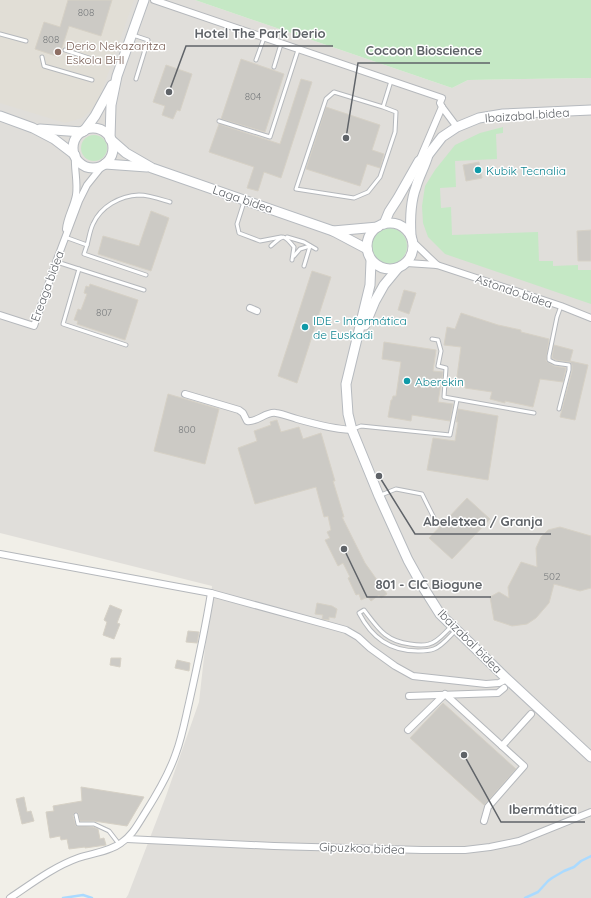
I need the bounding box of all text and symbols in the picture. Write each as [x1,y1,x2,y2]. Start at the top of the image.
house number: 808 [78,6,94,19]
callout: Hotel The Park Derio [186,21,333,46]
text: Hotel The Park Derio [194,25,326,41]
house number: 808 [43,33,59,46]
place label: Derio Nekazaritza Eskola BHI [66,38,166,67]
callout: Cocoon Bioscience [358,38,490,63]
text: Cocoon Bioscience [366,42,482,58]
marker: Derio Nekazaritza Eskola BHI [53,47,63,57]
house number: 804 [245,90,261,103]
street label: Ibaizabal bidea [484,105,570,125]
place label: Kubik Tecnalia [486,163,566,178]
marker: Kubik Tecnalia [473,165,483,175]
street label: Laga bidea [211,182,275,216]
street label: Ereaga bidea [27,248,67,324]
street label: Astondo bidea [473,271,555,311]
house number: 807 [96,306,112,319]
place label: IDE - Informática de Euskadi [313,313,407,342]
marker: IDE - Informática de Euskadi [300,322,310,332]
place label: Aberekin [415,374,464,389]
marker: Aberekin [402,376,412,386]
house number: 800 [178,423,196,436]
callout: Abeletxea / Granja [415,509,551,534]
text: Abeletxea / Granja [423,513,543,529]
house number: 502 [544,570,561,583]
callout: 801 - CIC Biogune [367,572,491,597]
text: 801 - CIC Biogune [375,576,483,592]
street label: Ibaizabal bidea [435,606,505,676]
callout: Ibermática [501,797,585,822]
text: Ibermática [509,801,577,817]
street label: Gipuzkoa bidea [319,839,405,857]

